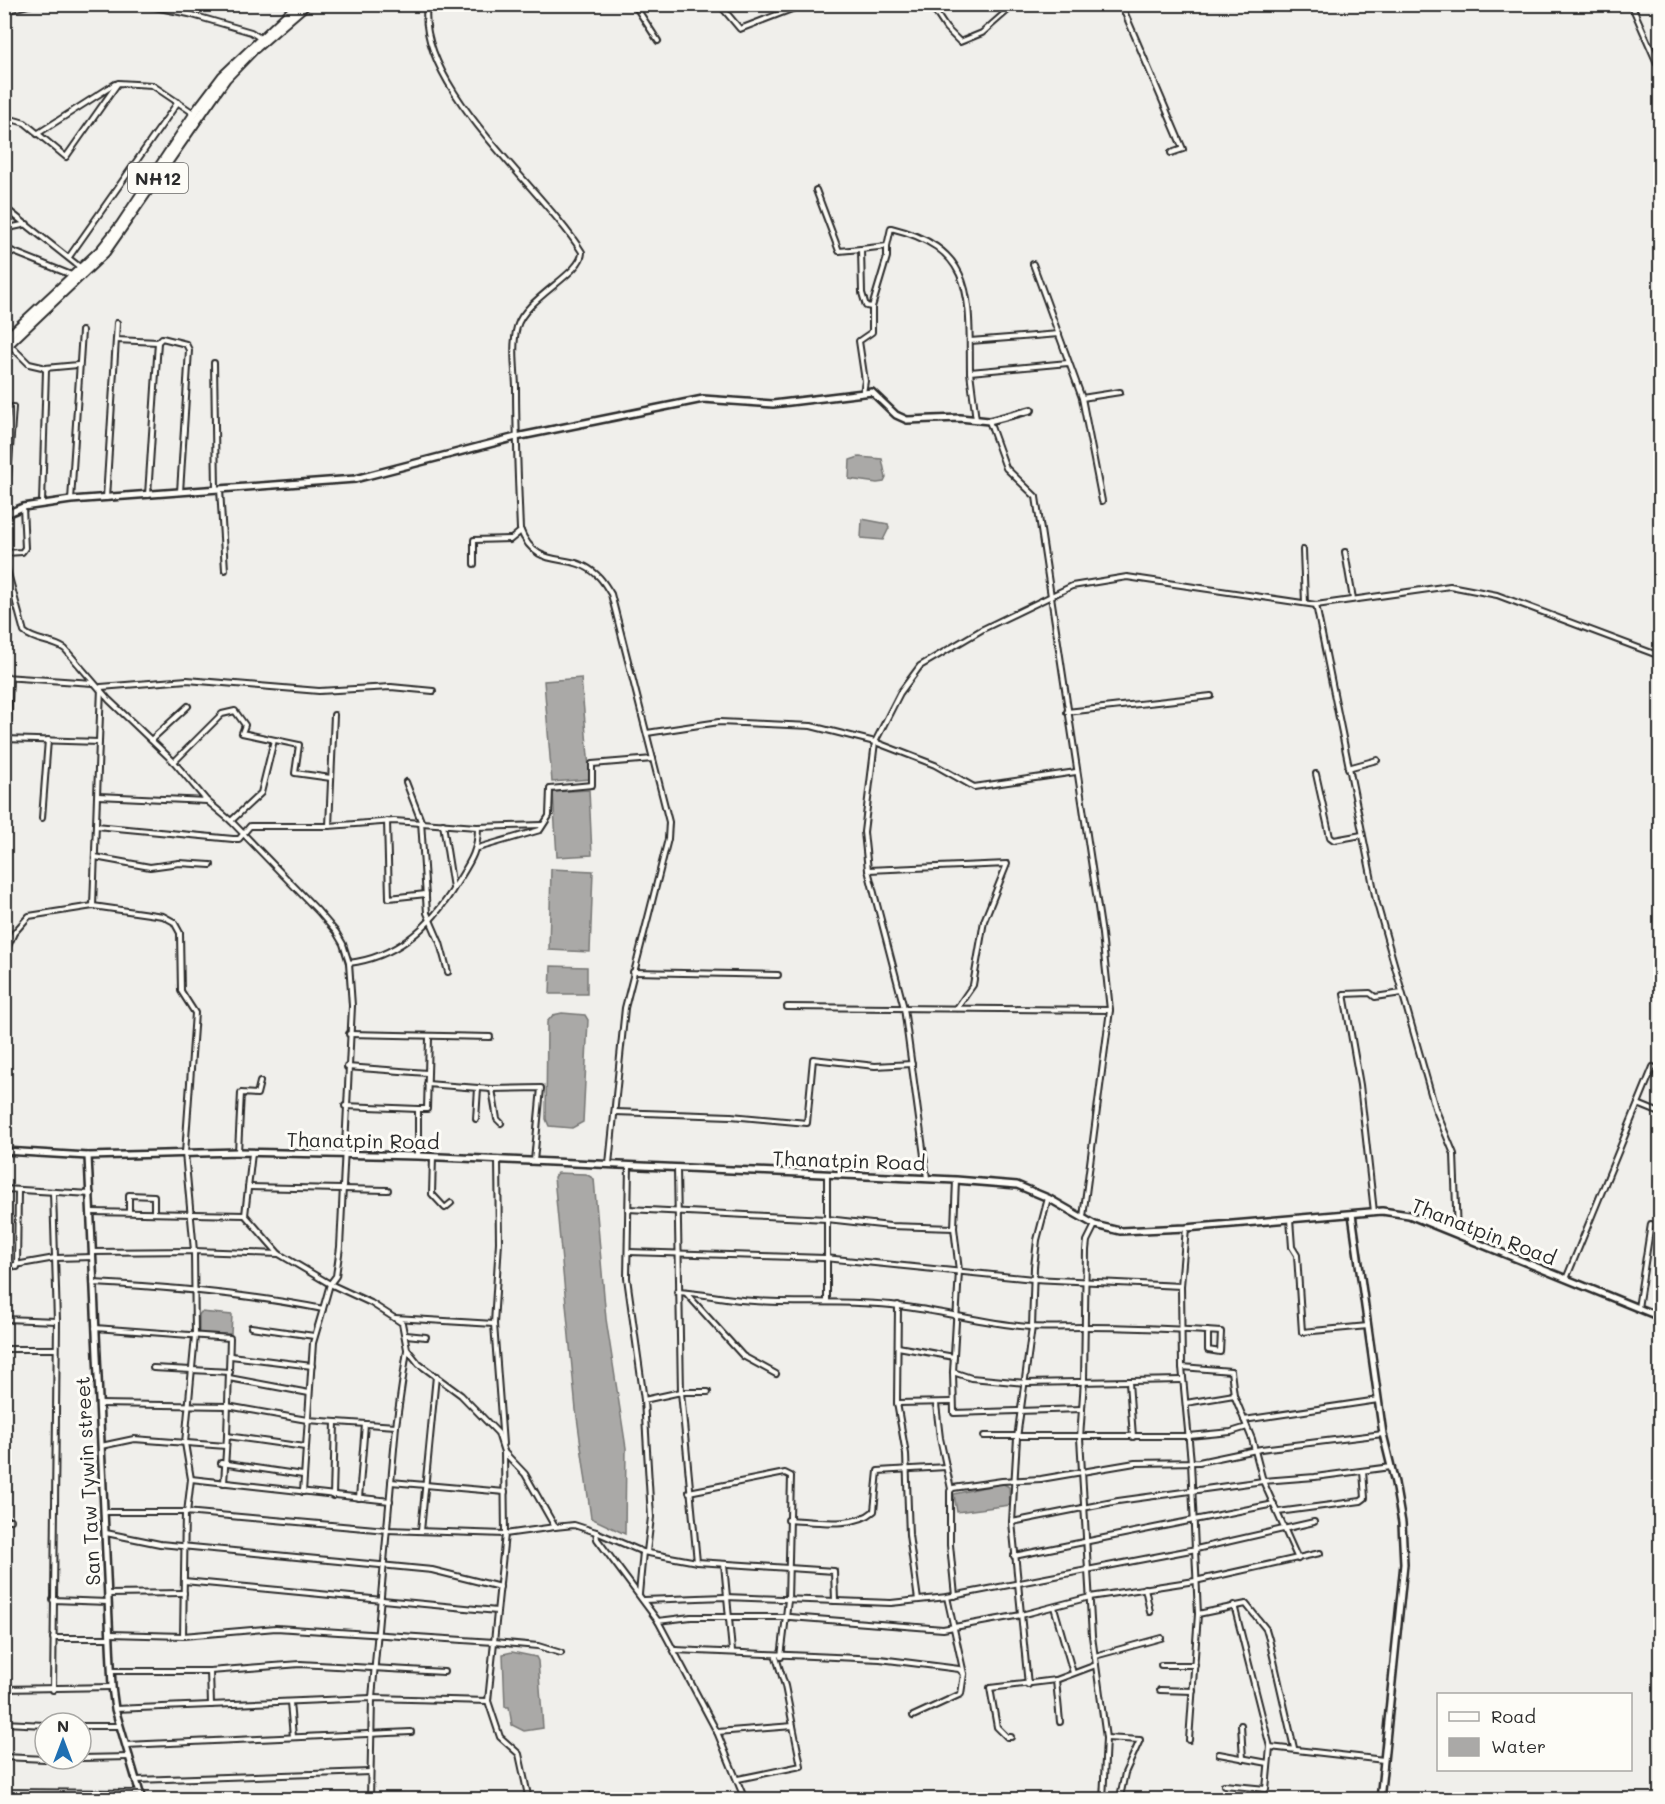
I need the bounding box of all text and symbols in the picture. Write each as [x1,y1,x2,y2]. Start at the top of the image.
road number: NH12 [128,163,188,193]
street label: Thanatpin Road [286,1126,440,1154]
street label: Thanatpin Road [772,1144,926,1176]
street label: Thanatpin Road [1408,1191,1560,1271]
street label: San Taw Tywin street [69,1376,105,1586]
legend [1437,1693,1632,1771]
text: Road [1491,1704,1536,1728]
north arrow [33,1711,93,1771]
text: N [57,1715,69,1736]
text: Water [1491,1734,1546,1758]

